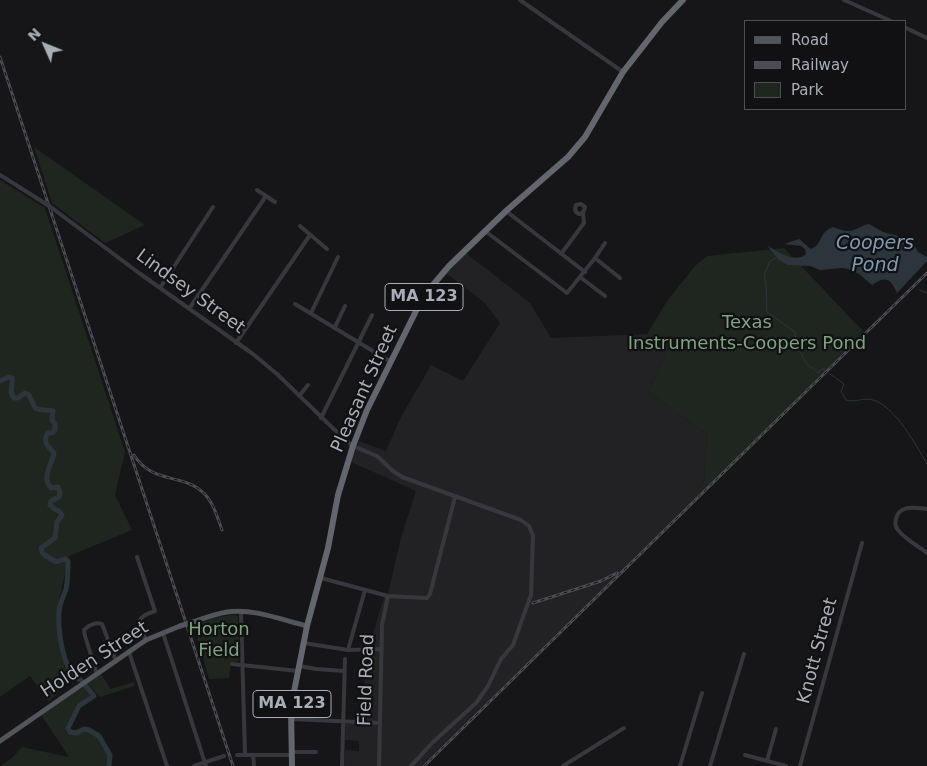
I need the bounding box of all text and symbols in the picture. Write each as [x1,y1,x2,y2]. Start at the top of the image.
north arrow [20,20,70,70]
legend [744,20,907,110]
text: N [24,25,44,44]
text: Road [791,31,829,49]
text: Railway [791,56,849,74]
text: Park [791,81,823,99]
water label: Coopers Pond [836,233,914,277]
street label: Lindsey Street [131,245,249,339]
road number: MA 123 [385,284,463,310]
park label: Texas Instruments-Coopers Pond [628,312,866,354]
street label: Pleasant Street [327,322,403,456]
street label: Knott Street [793,596,843,706]
street label: Holden Street [37,617,153,703]
park label: Horton Field [188,619,250,662]
street label: Field Road [355,633,379,727]
road number: MA 123 [253,691,331,718]

